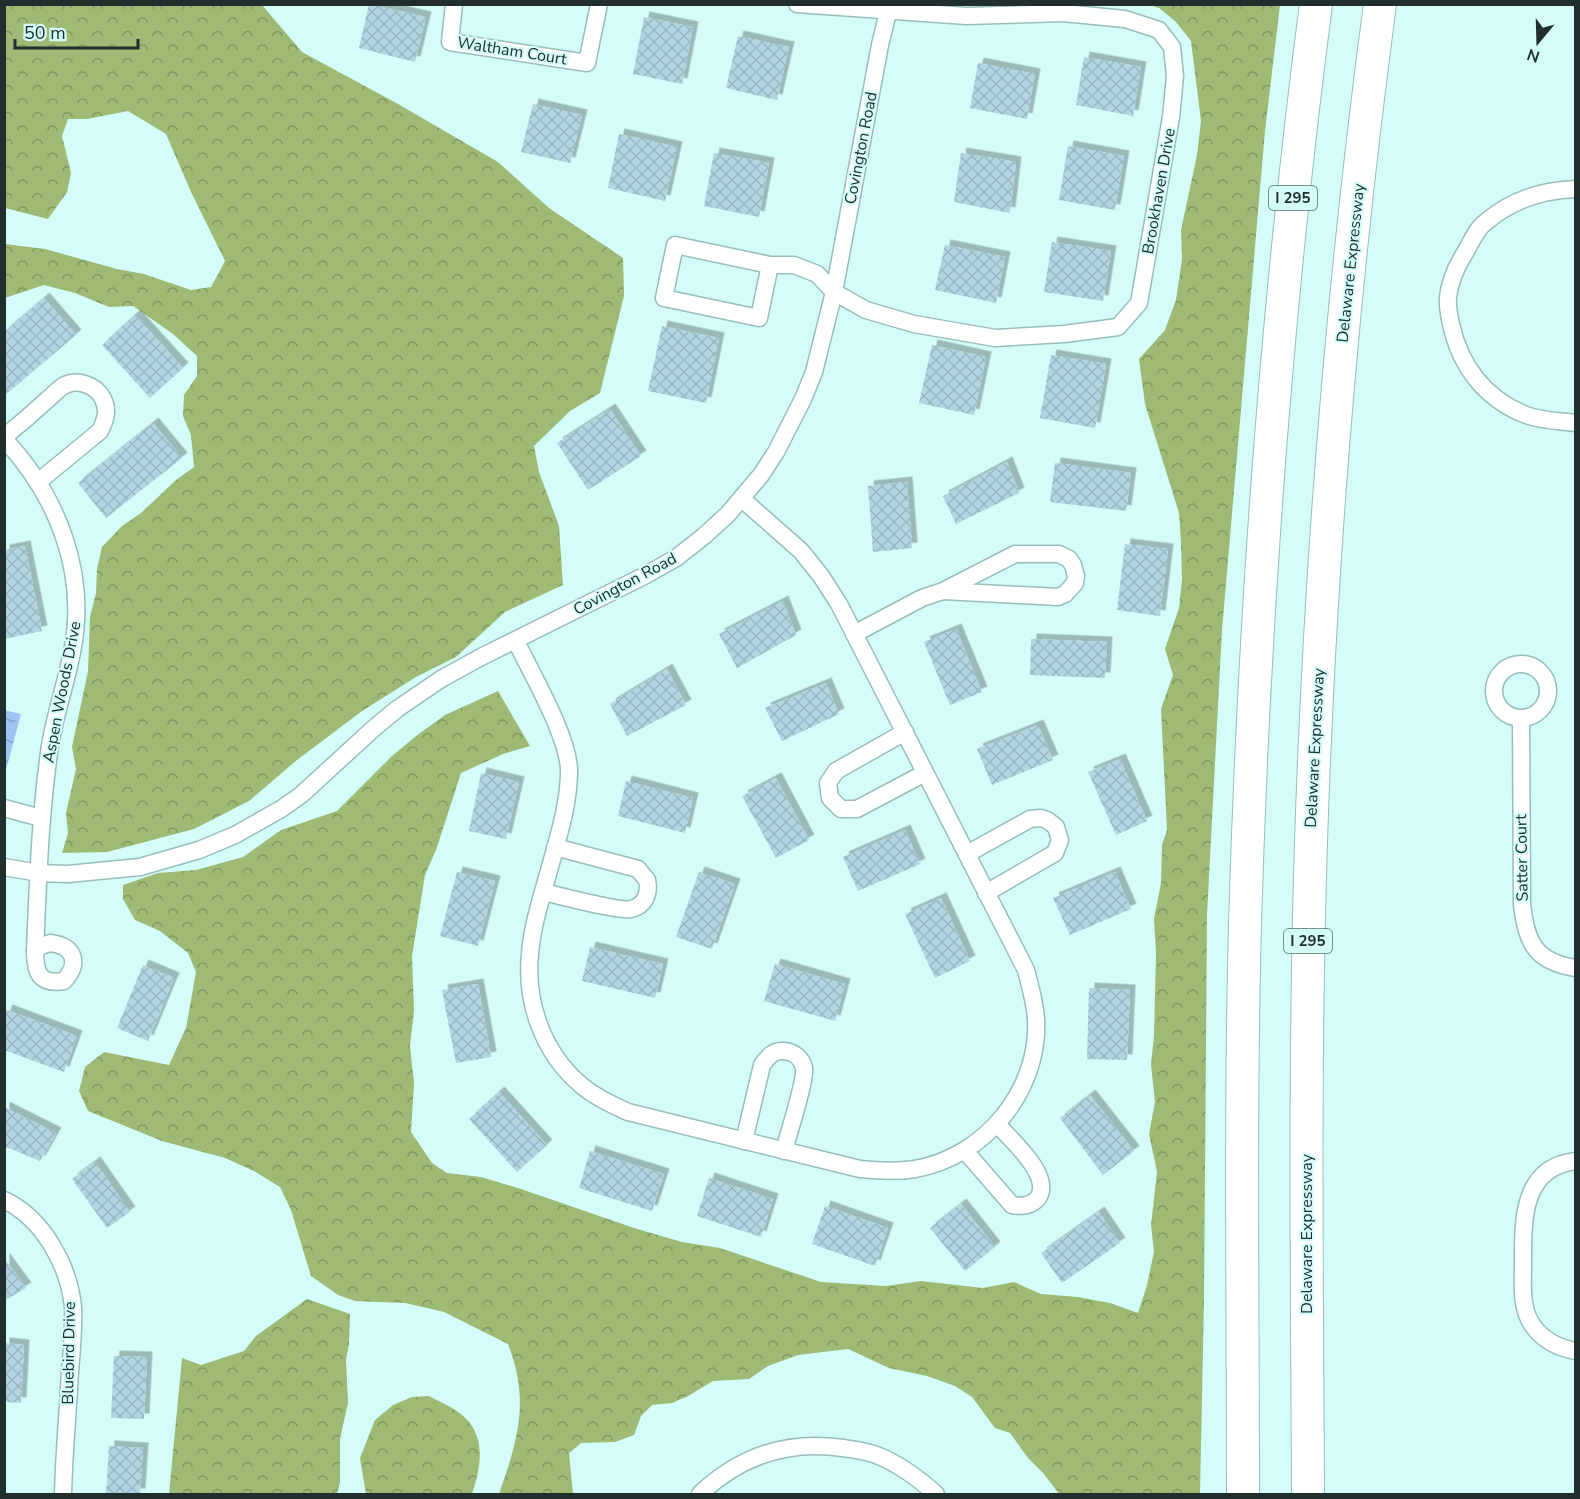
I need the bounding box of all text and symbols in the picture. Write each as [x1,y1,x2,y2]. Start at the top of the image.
scale bar [15,12,138,50]
north arrow [1508,12,1568,72]
text: 50 m [24,21,66,45]
street label: Waltham Court [456,31,569,71]
text: N [1524,43,1543,68]
street label: Covington Road [839,90,883,206]
street label: Brookhaven Drive [1137,126,1181,256]
street label: Delaware Expressway [1332,182,1370,344]
road number: I 295 [1269,186,1317,210]
street label: Covington Road [569,547,681,621]
street label: Aspen Woods Drive [37,619,87,765]
street label: Delaware Expressway [1300,667,1330,828]
street label: Satter Court [1510,814,1534,902]
road number: I 295 [1284,929,1332,953]
street label: Delaware Expressway [1296,1153,1318,1314]
street label: Bluebird Drive [57,1301,81,1405]

